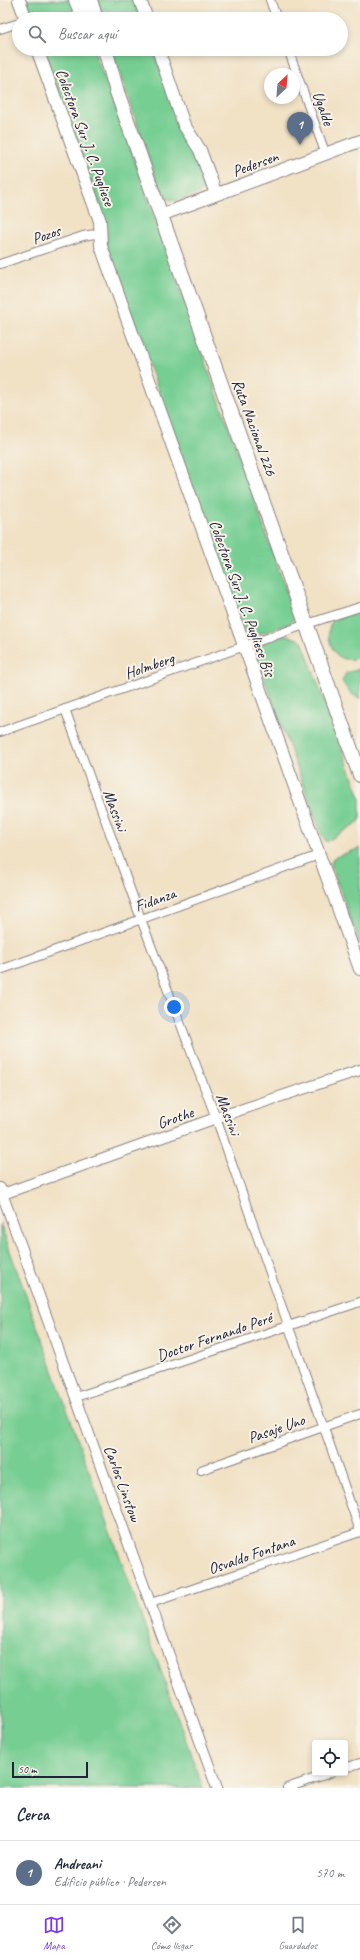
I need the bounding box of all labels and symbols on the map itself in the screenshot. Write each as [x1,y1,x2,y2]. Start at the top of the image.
street label: Colectora Sur J. C. Pugliese [51,66,120,210]
north arrow [264,68,300,104]
street label: Ugalde [308,89,339,130]
pin: 1 [287,112,313,145]
street label: Pedersen [230,146,282,181]
street label: Pozos [29,220,65,249]
street label: Ruta Nacional 226 [227,376,281,479]
street label: Colectora Sur J. C. Pugliese Bis [204,517,280,681]
street label: Holmberg [122,648,178,684]
street label: Massini [98,787,132,836]
street label: Fidanza [132,883,180,917]
your location [164,997,184,1017]
street label: Massini [211,1091,245,1140]
street label: Grothe [155,1102,198,1133]
street label: Doctor Fernando Peré [154,1307,277,1366]
street label: Pasaje Uno [245,1410,309,1448]
street label: Carlos Linstow [99,1443,146,1526]
street label: Osvaldo Fontana [206,1530,299,1579]
scale bar [12,1760,88,1779]

